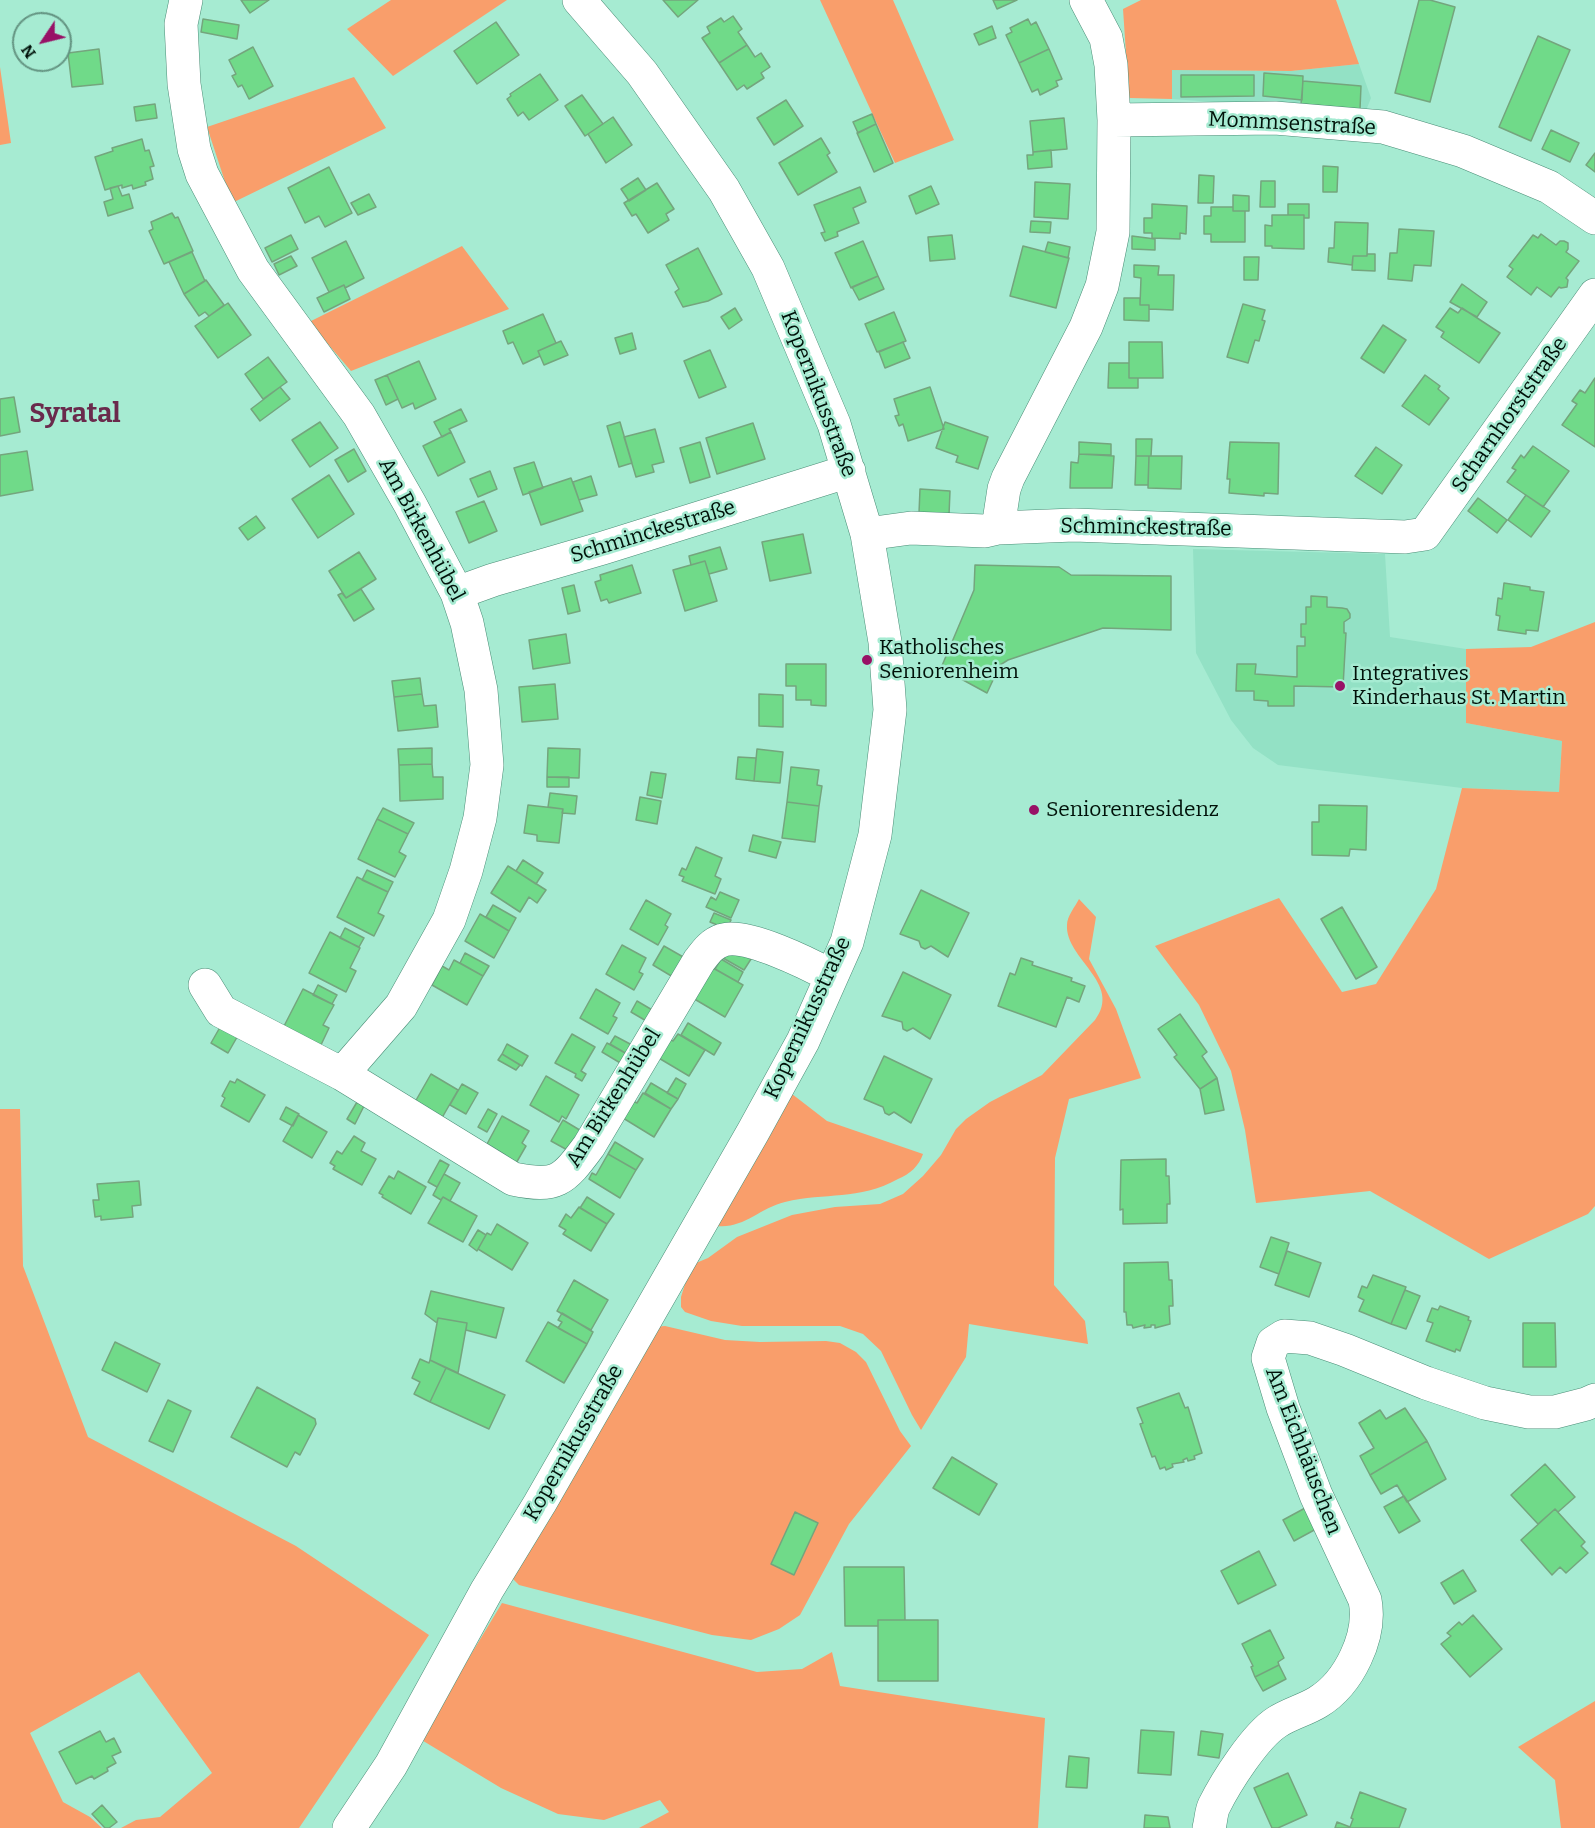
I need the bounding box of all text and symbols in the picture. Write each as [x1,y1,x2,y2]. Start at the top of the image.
north arrow [12,12,72,72]
text: N [17,41,40,62]
street label: Mommsenstraße [1207,107,1377,141]
street label: Kopernikusstraße [775,307,861,481]
street label: Scharnhorststraße [1447,332,1573,498]
district label: Syratal [29,398,121,430]
street label: Am Birkenhübel [373,454,469,606]
street label: Schminckestraße [568,495,738,569]
street label: Schminckestraße [1060,514,1232,542]
place label: Katholisches Seniorenheim [879,635,1019,685]
marker: Katholisches Seniorenheim [860,653,874,667]
place label: Integratives Kinderhaus St. Martin [1352,661,1566,711]
marker: Integratives Kinderhaus St. Martin [1333,679,1347,693]
place label: Seniorenresidenz [1046,797,1219,823]
marker: Seniorenresidenz [1027,803,1041,817]
street label: Kopernikusstraße [759,933,857,1103]
street label: Am Birkenhübel [561,1024,667,1172]
street label: Kopernikusstraße [519,1360,629,1526]
street label: Am Eichhäuschen [1260,1364,1346,1538]

